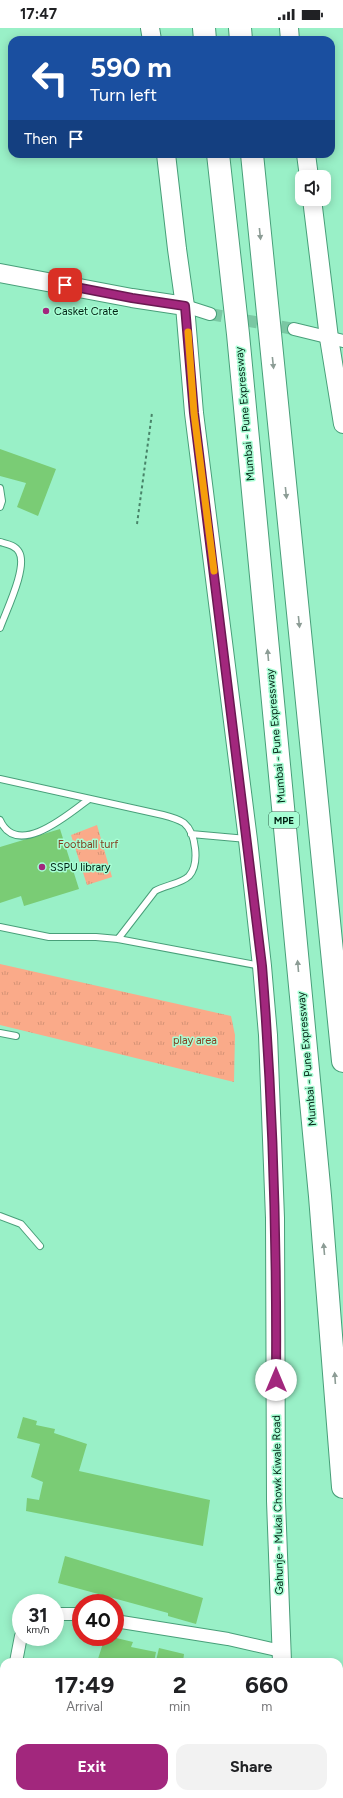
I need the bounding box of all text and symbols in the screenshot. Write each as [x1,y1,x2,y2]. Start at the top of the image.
text: 17:47 [20,5,57,23]
text: 590 m [90,50,172,84]
icon: left [24,52,76,104]
text: Turn left [90,84,157,106]
icon: arrive [65,128,87,150]
text: Then [24,130,57,148]
map controls [295,170,331,206]
button: sound [295,170,331,206]
one-way arrow [257,228,264,240]
pin [48,268,82,302]
icon: arrive [54,274,76,296]
place label: Casket Crate [54,305,118,318]
marker: Casket Crate [41,306,51,316]
street label: Mumbai - Pune Expressway [233,346,257,482]
one-way arrow [270,357,277,369]
one-way arrow [283,487,289,499]
one-way arrow [296,616,302,628]
one-way arrow [265,649,272,661]
street label: Mumbai - Pune Expressway [264,668,288,804]
road number: MPE [269,812,299,828]
park label: Football turf [58,838,119,851]
place label: SSPU library [50,861,111,874]
marker: SSPU library [37,862,47,872]
one-way arrow [294,960,301,972]
street label: Mumbai - Pune Expressway [295,991,319,1127]
park label: play area [173,1034,217,1047]
one-way arrow [321,1243,328,1255]
position arrow [255,1359,297,1401]
one-way arrow [332,1372,339,1384]
street label: Gahunje - Mukai Chowk Kiwale Road [270,1415,286,1595]
speed limit sign: 40 [72,1594,124,1646]
text: 31 [28,1603,48,1627]
text: km/h [27,1623,49,1636]
text: 17:49 [55,1670,114,1699]
text: 2 [173,1670,187,1699]
text: 660 [245,1670,288,1699]
text: Arrival [66,1699,103,1714]
text: min [169,1699,190,1714]
text: m [261,1699,272,1714]
button: Exit [16,1744,168,1790]
button: Share [176,1744,327,1790]

